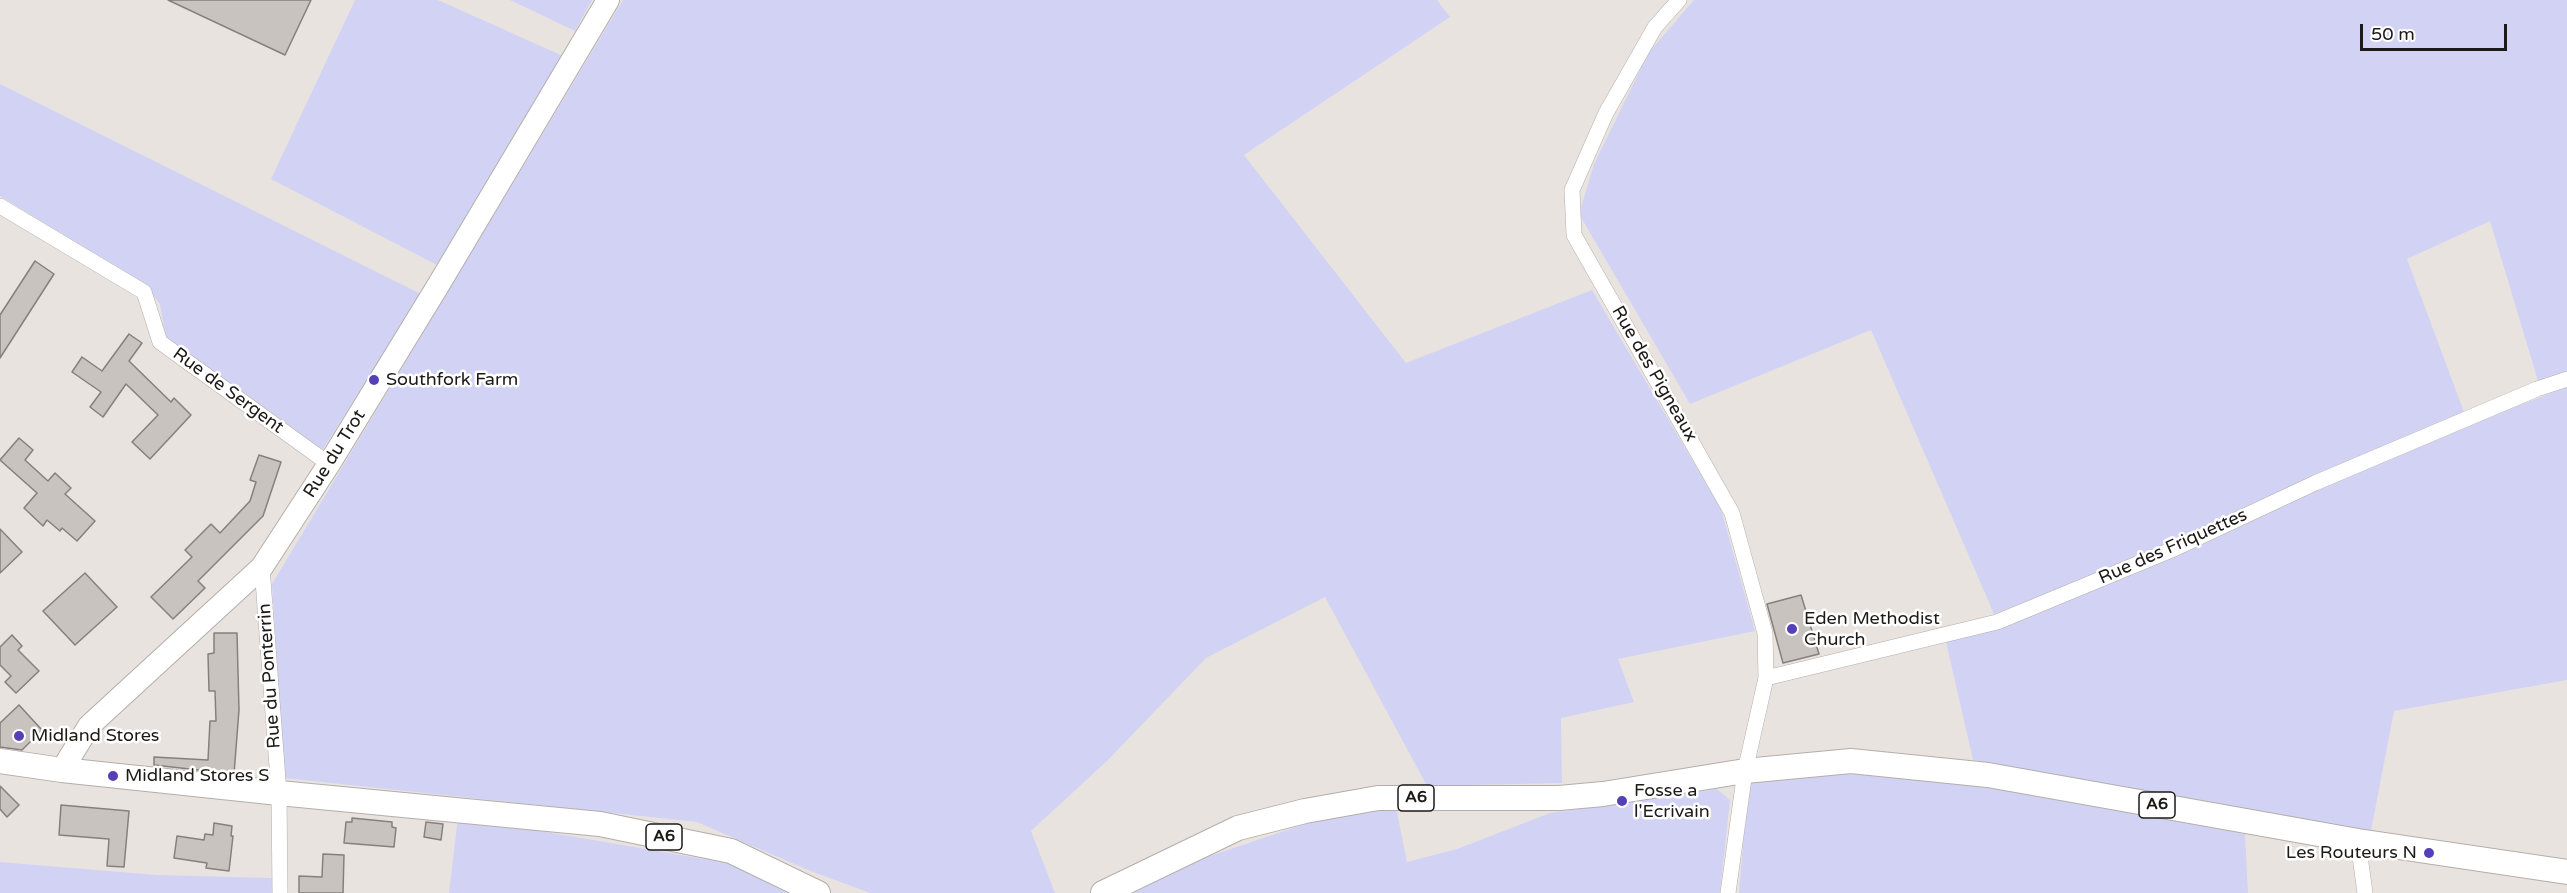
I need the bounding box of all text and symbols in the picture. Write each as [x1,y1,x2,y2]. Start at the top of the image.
scale bar [2363,12,2510,50]
text: 50 m [2371,23,2415,45]
street label: Rue des Pigneaux [1606,302,1702,446]
street label: Rue de Sergent [168,343,288,439]
place label: Southfork Farm [386,369,518,391]
marker: Southfork Farm [367,373,381,387]
street label: Rue du Trot [299,406,371,502]
street label: Rue des Friquettes [2095,505,2251,589]
street label: Rue du Ponterrin [254,603,286,749]
place label: Eden Methodist Church [1804,608,1940,650]
marker: Eden Methodist Church [1785,622,1799,636]
place label: Midland Stores [31,725,159,747]
marker: Midland Stores [12,729,26,743]
place label: Midland Stores S [125,765,269,787]
marker: Midland Stores S [106,769,120,783]
place label: Fosse a l'Ecrivain [1634,780,1710,822]
road number: A6 [1398,785,1434,811]
road number: A6 [2139,792,2175,818]
marker: Fosse a l'Ecrivain [1615,794,1629,808]
road number: A6 [646,824,682,850]
place label: Les Routeurs N [2286,842,2417,864]
marker: Les Routeurs N [2422,846,2436,860]

